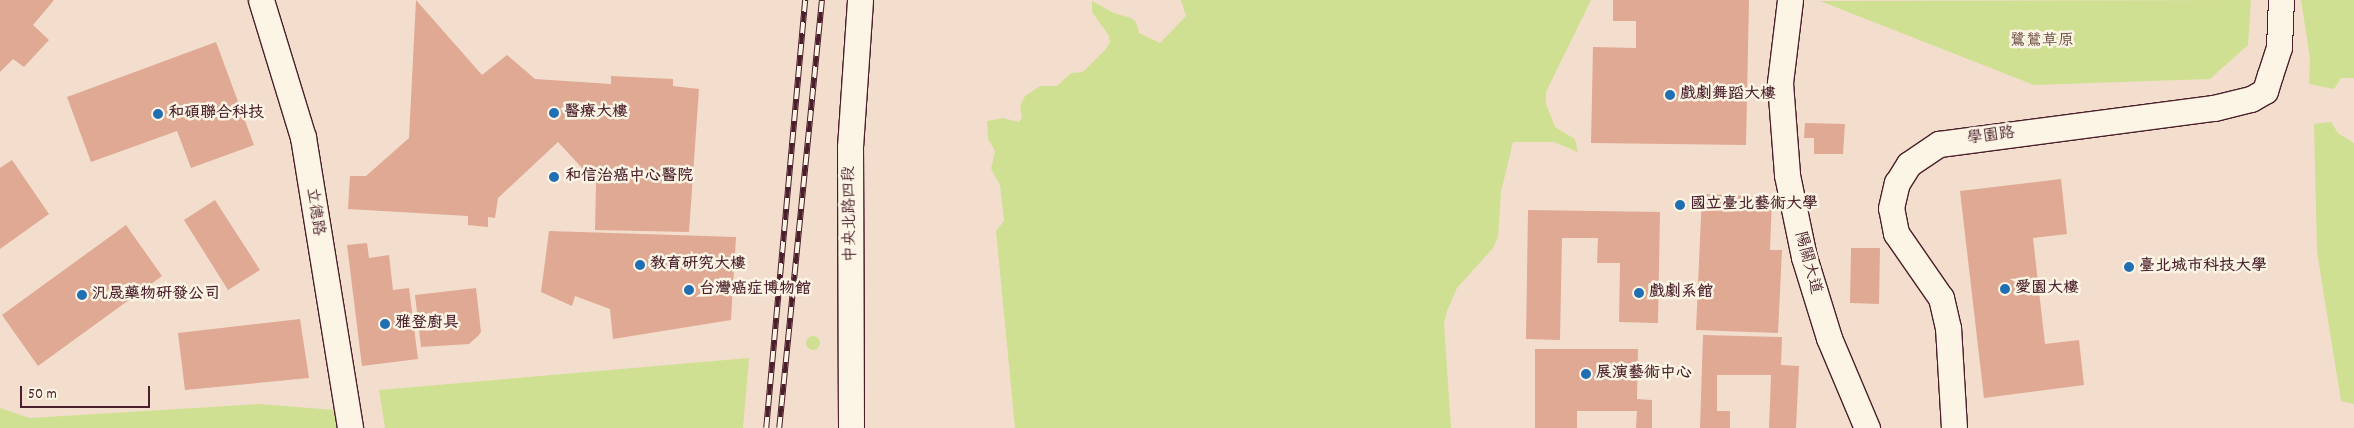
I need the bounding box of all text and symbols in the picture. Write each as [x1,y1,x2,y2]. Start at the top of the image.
park label: 鷺鷥草原 [2010,32,2074,52]
place label: 戲劇舞蹈大樓 [1680,85,1776,105]
marker: 戲劇舞蹈大樓 [1664,89,1676,101]
place label: 醫療大樓 [564,103,628,123]
place label: 和碩聯合科技 [168,104,264,124]
marker: 醫療大樓 [548,107,560,119]
marker: 和碩聯合科技 [152,108,164,120]
street label: 學園路 [1966,124,2016,150]
street label: 中央北路四段 [841,166,861,262]
place label: 和信治癌中心醫院 [565,167,693,187]
marker: 和信治癌中心醫院 [547,170,561,184]
street label: 立德路 [301,187,327,237]
place label: 國立臺北藝術大學 [1690,195,1818,215]
marker: 國立臺北藝術大學 [1674,199,1686,211]
street label: 陽關大道 [1789,230,1825,296]
place label: 教育研究大樓 [650,255,746,275]
place label: 臺北城市科技大學 [2139,257,2267,277]
marker: 教育研究大樓 [634,259,646,271]
marker: 臺北城市科技大學 [2123,261,2135,273]
place label: 愛園大樓 [2015,279,2079,299]
place label: 台灣癌症博物館 [699,280,811,300]
place label: 戲劇系館 [1649,283,1713,303]
marker: 愛園大樓 [1999,283,2011,295]
marker: 台灣癌症博物館 [683,284,695,296]
place label: 汎晟藥物研發公司 [92,285,220,305]
marker: 戲劇系館 [1633,287,1645,299]
marker: 汎晟藥物研發公司 [76,289,88,301]
place label: 雅登廚具 [395,314,459,334]
marker: 雅登廚具 [379,318,391,330]
place label: 展演藝術中心 [1596,364,1692,384]
marker: 展演藝術中心 [1580,368,1592,380]
scale bar [22,376,152,408]
text: 50 m [28,384,57,406]

